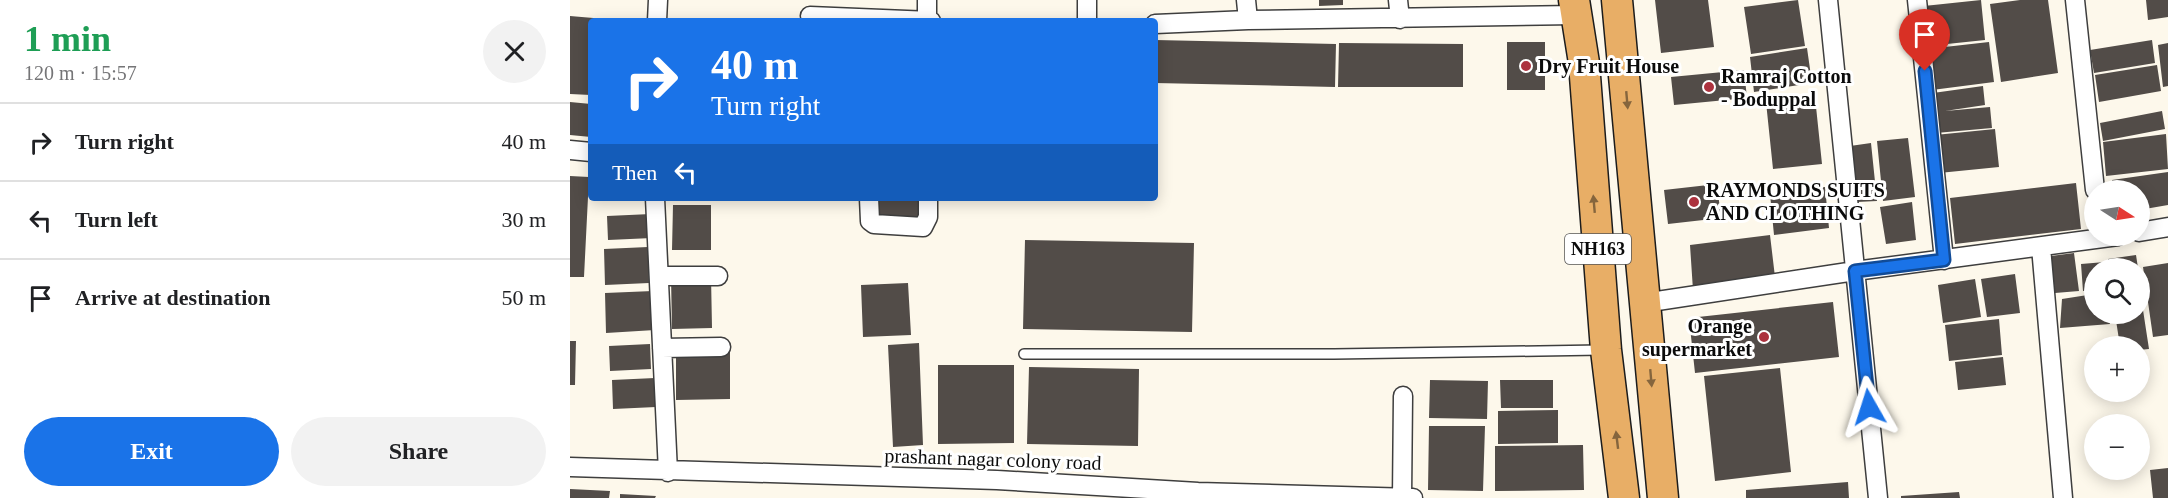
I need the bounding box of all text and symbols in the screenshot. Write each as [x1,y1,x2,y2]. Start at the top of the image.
pin [1899,9,1950,71]
icon: arrive [1908,18,1941,51]
text: 1 min [24,19,111,59]
button: close [483,20,546,83]
icon: right [612,42,690,120]
text: 40 m [711,42,799,88]
place label: Dry Fruit House [1538,55,1679,78]
marker: Dry Fruit House [1519,59,1533,73]
text: 120 m · 15:57 [24,62,137,84]
place label: Ramraj Cotton - Boduppal [1721,65,1852,111]
marker: Ramraj Cotton - Boduppal [1702,80,1716,94]
text: Turn right [711,91,820,121]
one-way arrow [1622,91,1632,110]
icon: right [24,126,57,159]
text: Turn right [75,129,174,154]
text: 40 m [501,129,546,154]
icon: left [669,156,702,189]
text: Then [612,160,657,185]
place label: RAYMONDS SUITS AND CLOTHING [1706,179,1885,224]
north arrow [2084,180,2150,246]
map controls [2084,180,2150,480]
one-way arrow [1589,195,1599,214]
marker: RAYMONDS SUITS AND CLOTHING [1687,195,1701,209]
icon: left [24,204,57,237]
text: Turn left [75,207,158,232]
text: 30 m [501,207,546,232]
road number: NH163 [1565,234,1631,264]
button: search [2084,258,2150,324]
icon: arrive [24,282,57,315]
text: Arrive at destination [75,285,271,310]
text: 50 m [501,285,546,310]
place label: Orange supermarket [1642,315,1752,361]
marker: Orange supermarket [1757,330,1771,344]
button: + [2084,336,2150,402]
one-way arrow [1646,368,1656,387]
position arrow [1837,375,1901,439]
button: − [2084,414,2150,480]
button: Exit [24,417,279,486]
button: Share [291,417,546,486]
one-way arrow [1612,430,1622,449]
street label: prashant nagar colony road [884,444,1102,475]

